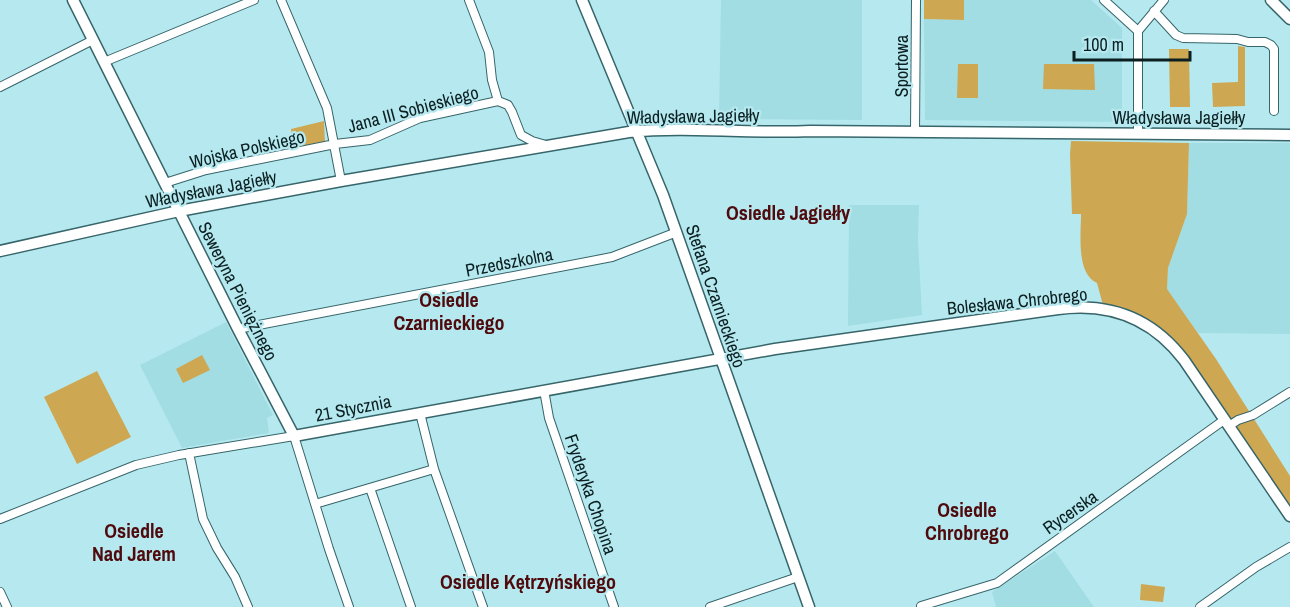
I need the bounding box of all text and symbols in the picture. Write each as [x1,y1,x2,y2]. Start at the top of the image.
scale bar [1074,24,1190,62]
text: 100 m [1083,32,1124,57]
street label: Sportowa [889,35,914,97]
street label: Jana III Sobieskiego [345,80,481,138]
street label: Władysława Jagiełły [626,102,760,130]
street label: Władysława Jagiełły [1113,105,1246,130]
street label: Wojska Polskiego [187,124,307,174]
street label: Władysława Jagiełły [143,164,279,214]
district label: Osiedle Jagiełły [726,199,851,226]
street label: Seweryna Pieniężnego [192,217,284,365]
street label: Stefana Czarnieckiego [680,221,752,371]
street label: Przedszkolna [463,241,555,283]
street label: Bolesława Chrobrego [946,281,1088,321]
district label: Osiedle Czarnieckiego [393,286,505,336]
street label: 21 Stycznia [313,388,393,428]
street label: Fryderyka Chopina [559,431,623,557]
street label: Rycerska [1038,484,1102,540]
district label: Osiedle Chrobrego [925,496,1009,546]
district label: Osiedle Nad Jarem [92,517,176,567]
district label: Osiedle Kętrzyńskiego [440,568,616,595]

